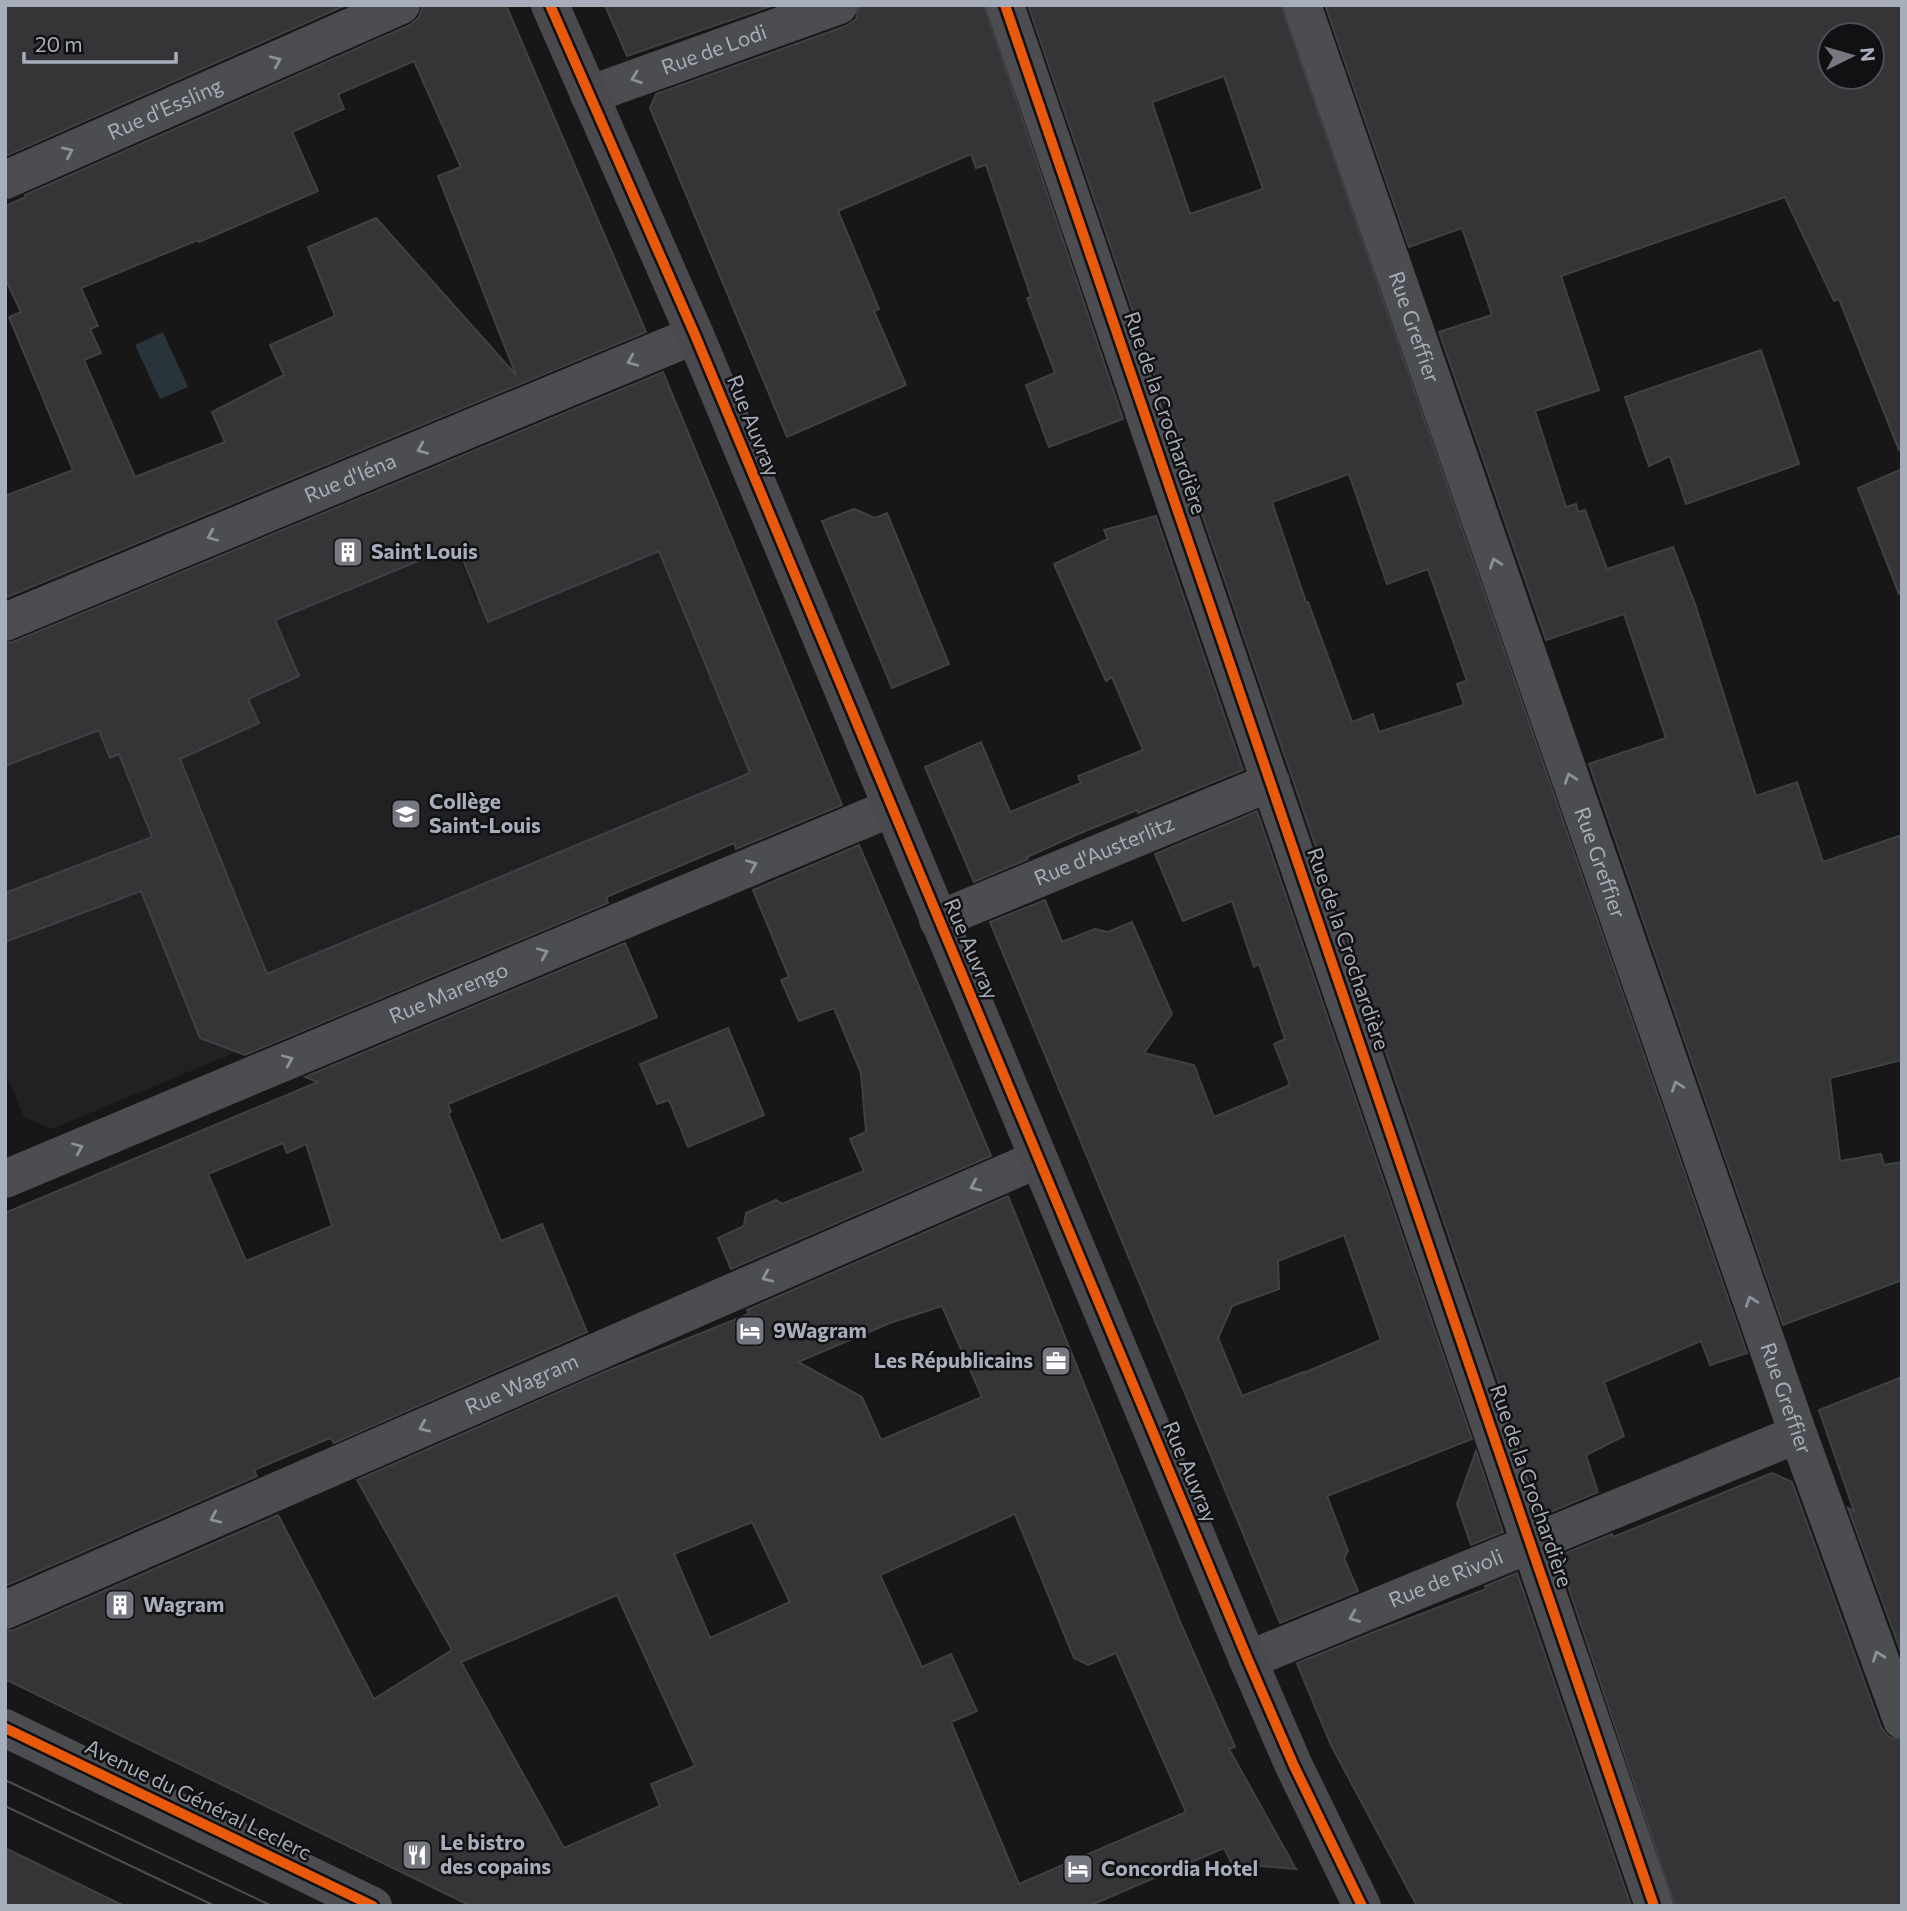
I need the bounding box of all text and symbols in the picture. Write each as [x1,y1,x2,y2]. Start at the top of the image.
street label: Rue de Lodi [658,18,770,79]
scale bar [24,21,177,65]
north arrow [1816,21,1886,91]
text: 20 m [35,31,83,56]
text: N [1856,46,1881,63]
one-way arrow [269,55,281,69]
one-way arrow [631,70,643,84]
street label: Rue d'Essling [103,72,226,144]
one-way arrow [61,147,73,161]
street label: Rue Greffier [1384,268,1446,386]
street label: Rue de la Crochardière [1120,308,1213,517]
one-way arrow [627,353,639,367]
street label: Rue Auvray [723,371,786,480]
one-way arrow [417,440,429,454]
street label: Rue d'Iéna [300,447,399,507]
one-way arrow [207,528,219,542]
building icon: Saint Louis [331,535,365,569]
place label: Saint Louis [371,538,478,563]
one-way arrow [1489,558,1503,570]
one-way arrow [1564,773,1578,785]
place label: Collège Saint-Louis [429,788,541,837]
school or university icon: Collège Saint-Louis [389,797,423,831]
street label: Rue Greffier [1570,803,1632,921]
street label: Rue d'Austerlitz [1030,810,1177,890]
street label: Rue de la Crochardière [1303,844,1396,1053]
one-way arrow [746,860,758,874]
street label: Rue Auvray [940,894,1005,1003]
one-way arrow [535,947,548,961]
street label: Rue Marengo [385,956,511,1028]
one-way arrow [280,1054,293,1068]
one-way arrow [1671,1080,1685,1092]
one-way arrow [71,1142,83,1156]
one-way arrow [970,1178,982,1192]
one-way arrow [762,1269,774,1283]
one-way arrow [1745,1295,1759,1307]
hotel icon: 9Wagram [733,1314,767,1348]
place label: 9Wagram [773,1317,867,1342]
street label: Rue Greffier [1756,1339,1818,1457]
office icon: Les Républicains [1039,1344,1073,1378]
street label: Rue Wagram [461,1347,582,1419]
place label: Les Républicains [874,1347,1033,1372]
street label: Rue de la Crochardière [1486,1381,1579,1590]
street label: Rue Auvray [1159,1417,1224,1526]
one-way arrow [418,1419,431,1433]
one-way arrow [210,1510,222,1524]
street label: Rue de Rivoli [1385,1543,1506,1612]
building icon: Wagram [103,1588,137,1622]
place label: Wagram [143,1591,224,1616]
one-way arrow [1349,1609,1362,1623]
one-way arrow [1873,1651,1887,1663]
street label: Avenue du Général Leclerc [82,1733,316,1864]
place label: Le bistro des copains [440,1829,551,1878]
restaurant icon: Le bistro des copains [400,1838,434,1872]
hotel icon: Concordia Hotel [1061,1852,1095,1886]
place label: Concordia Hotel [1101,1855,1258,1880]

